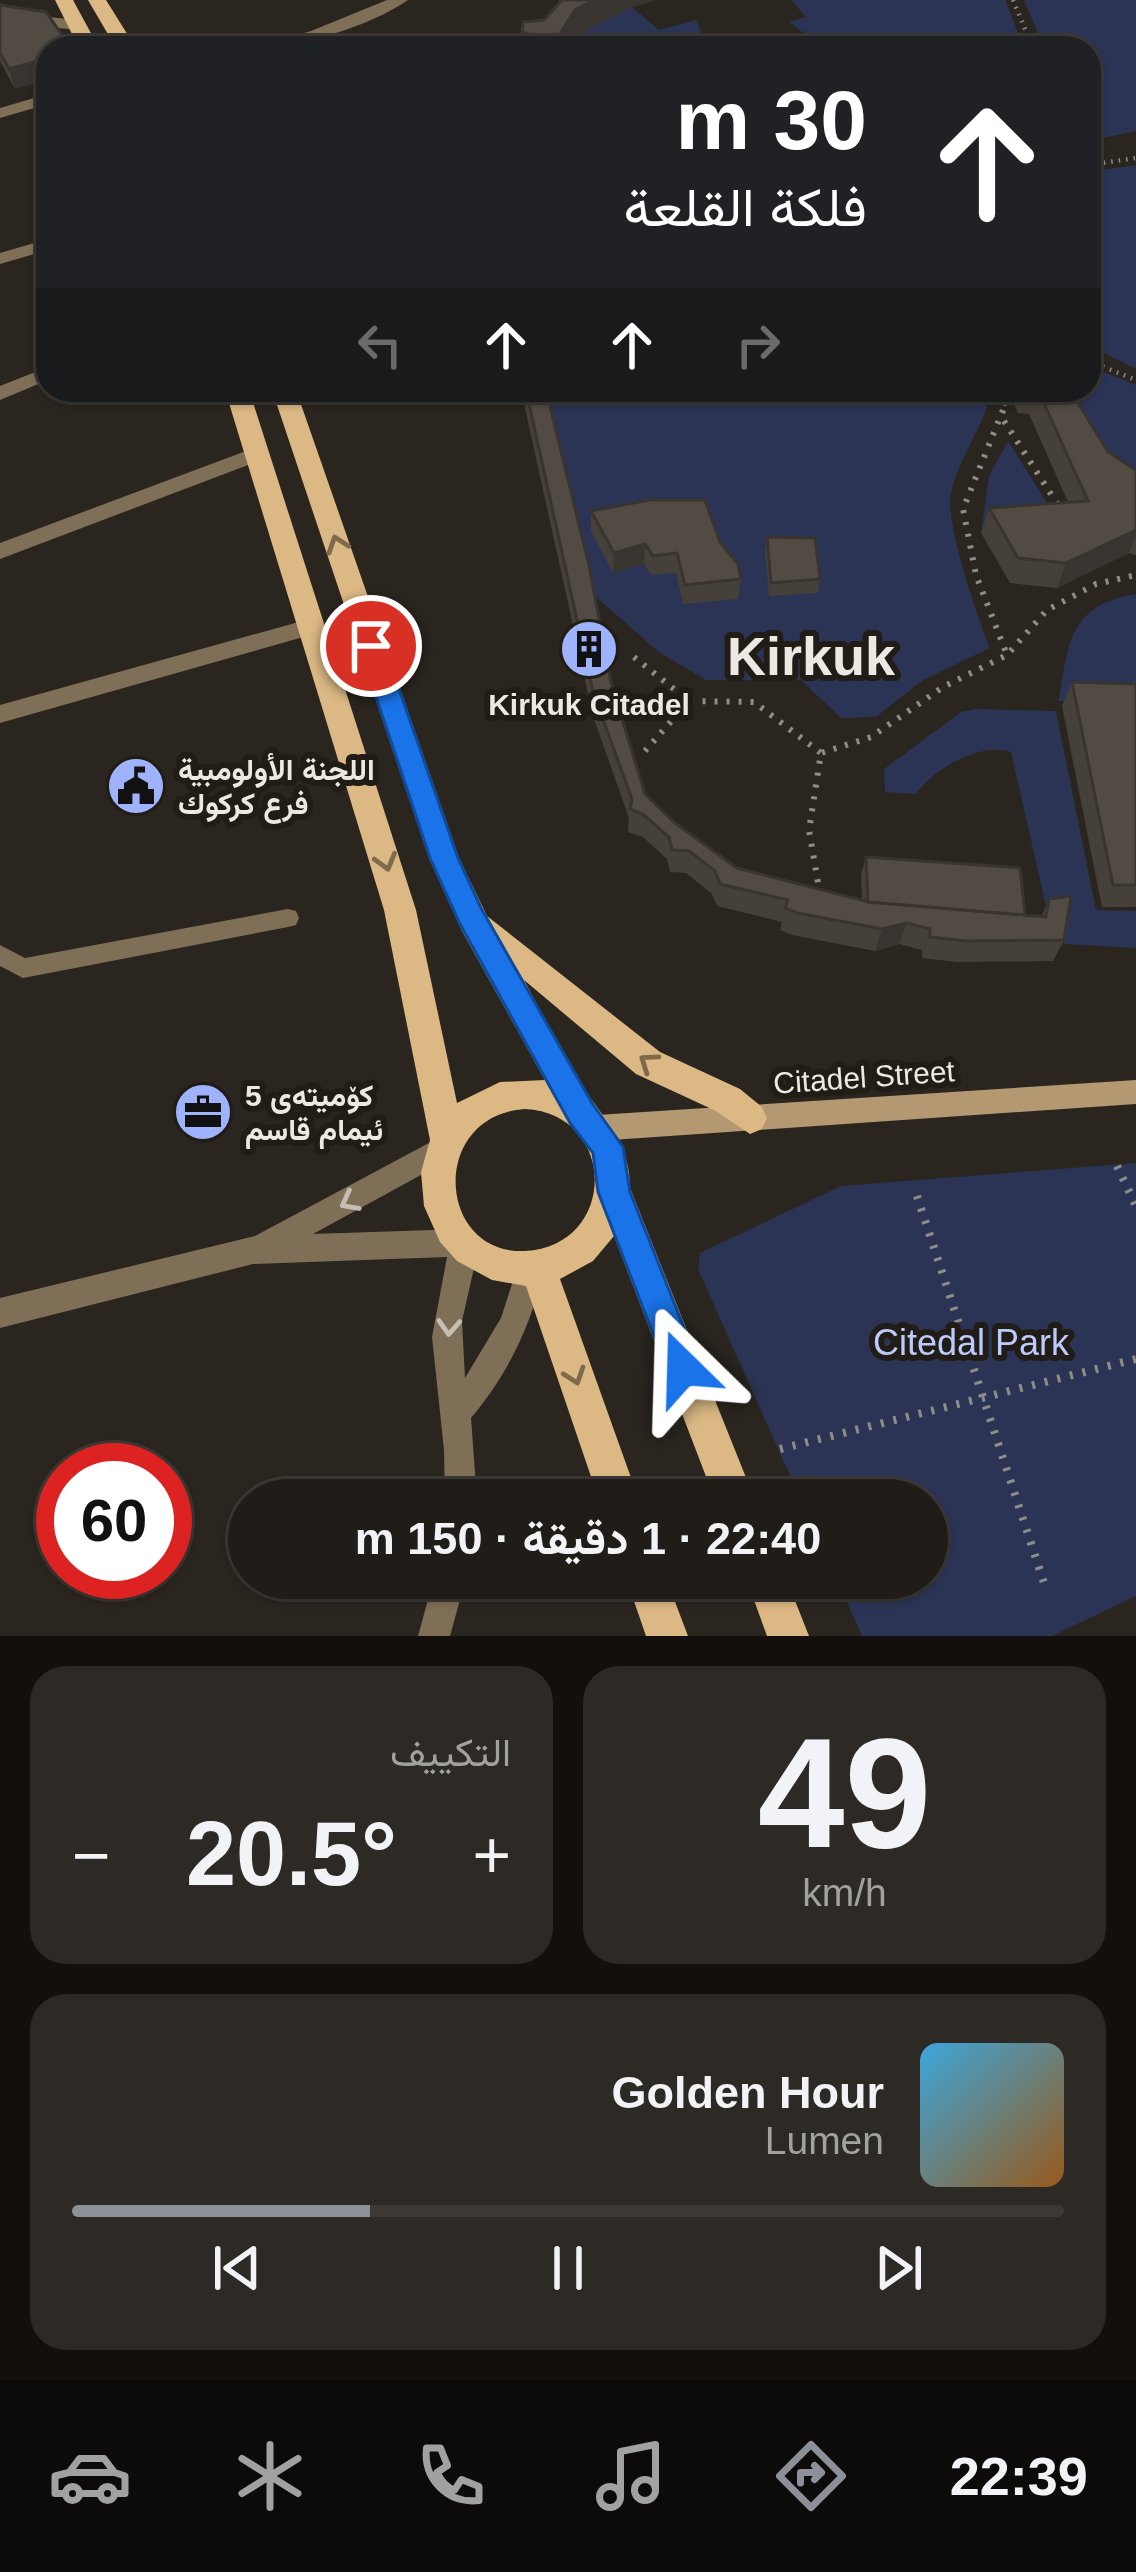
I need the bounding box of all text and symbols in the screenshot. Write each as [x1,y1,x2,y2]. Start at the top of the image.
text: 30 m [676,73,867,167]
icon: ahead [909,84,1065,240]
text: فلكة القلعة [624,177,867,237]
icon: left [347,312,413,378]
icon: ahead [473,312,539,378]
icon: ahead [599,312,665,378]
icon: right [725,312,791,378]
one-way arrow [326,534,351,555]
pin [320,595,422,697]
icon: arrive [338,613,404,679]
building icon: Kirkuk Citadel [558,618,620,680]
district label: Kirkuk [727,626,896,686]
place label: Kirkuk Citadel [488,688,690,721]
place label: اللجنة الأولومبية فرع كركوك [178,753,375,824]
public building icon: اللجنة الأولومبية فرع كركوك [105,755,167,817]
one-way arrow [372,851,397,872]
one-way arrow [639,1054,661,1076]
street label: Citadel Street [772,1054,956,1100]
place label: کۆمیتەی 5 ئیمام قاسم [245,1079,383,1149]
office icon: کۆمیتەی 5 ئیمام قاسم [172,1081,234,1143]
one-way arrow [340,1188,361,1211]
position arrow [620,1305,746,1431]
one-way arrow [436,1319,462,1337]
park label: Citedal Park [873,1322,1070,1363]
one-way arrow [561,1364,585,1385]
speed limit sign: 60 [36,1443,192,1599]
text: 22:40 · 1 دقيقة · 150 m [355,1513,821,1564]
text: 49 [758,1706,931,1880]
text: التكييف [390,1731,511,1774]
text: 20.5° [186,1804,397,1904]
text: − [72,1818,111,1892]
text: + [472,1818,511,1892]
text: km/h [802,1871,887,1914]
text: Golden Hour [612,2067,884,2118]
text: Lumen [765,2119,884,2162]
icon: previous [204,2235,270,2301]
icon: pause [535,2235,601,2301]
icon: next [866,2235,932,2301]
icon: car [48,2434,132,2518]
icon: climate [228,2434,312,2518]
icon: phone [409,2434,493,2518]
icon: music [589,2434,673,2518]
icon: directions [769,2434,853,2518]
text: 22:39 [950,2446,1088,2506]

